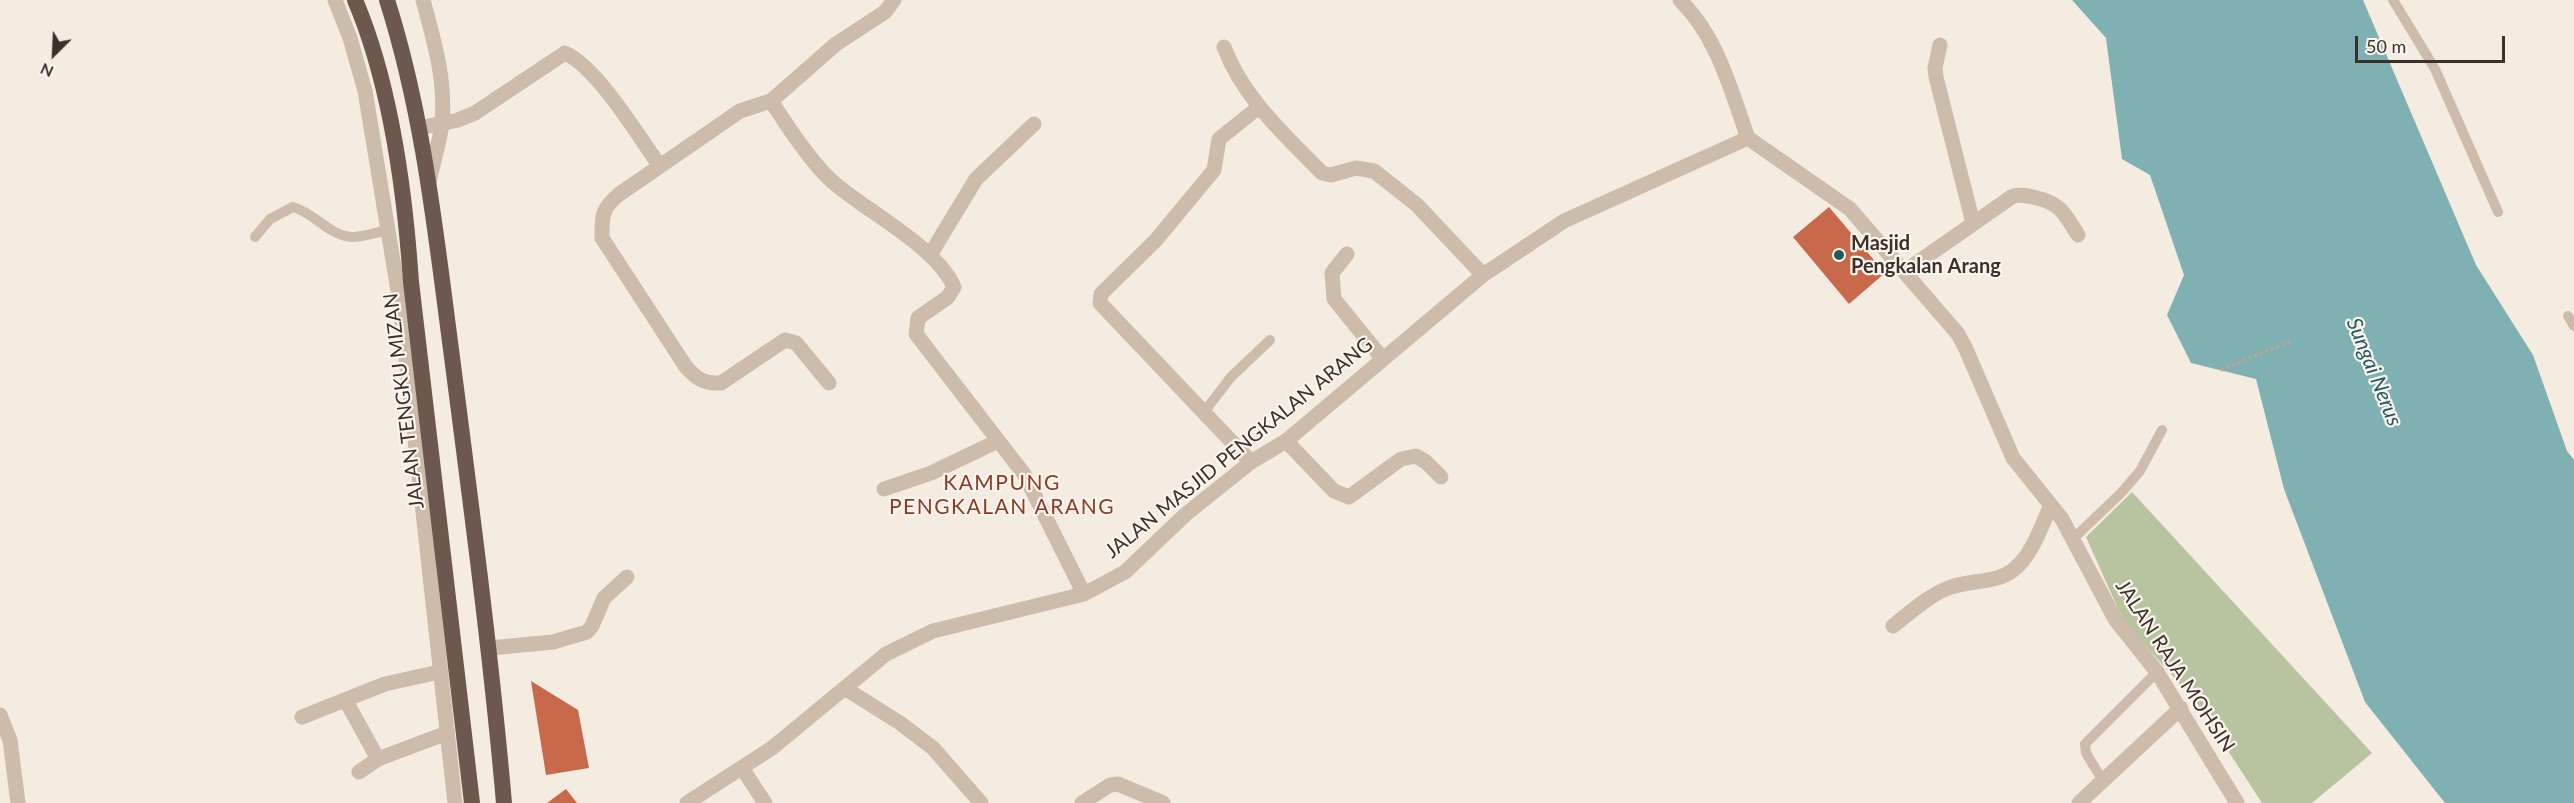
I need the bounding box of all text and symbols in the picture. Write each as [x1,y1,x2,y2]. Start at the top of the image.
north arrow [24,24,84,84]
scale bar [2358,24,2508,62]
text: 50 m [2366,35,2406,57]
text: N [37,60,56,82]
place label: Masjid Pengkalan Arang [1851,232,2001,279]
marker: Masjid Pengkalan Arang [1832,248,1846,262]
street label: JALAN TENGKU MIZAN [379,292,429,510]
water label: Sungai Nerus [2341,314,2407,430]
street label: JALAN MASJID PENGKALAN ARANG [1100,333,1378,563]
district label: KAMPUNG PENGKALAN ARANG [889,470,1115,520]
street label: JALAN RAJA MOHSIN [2110,575,2240,757]

